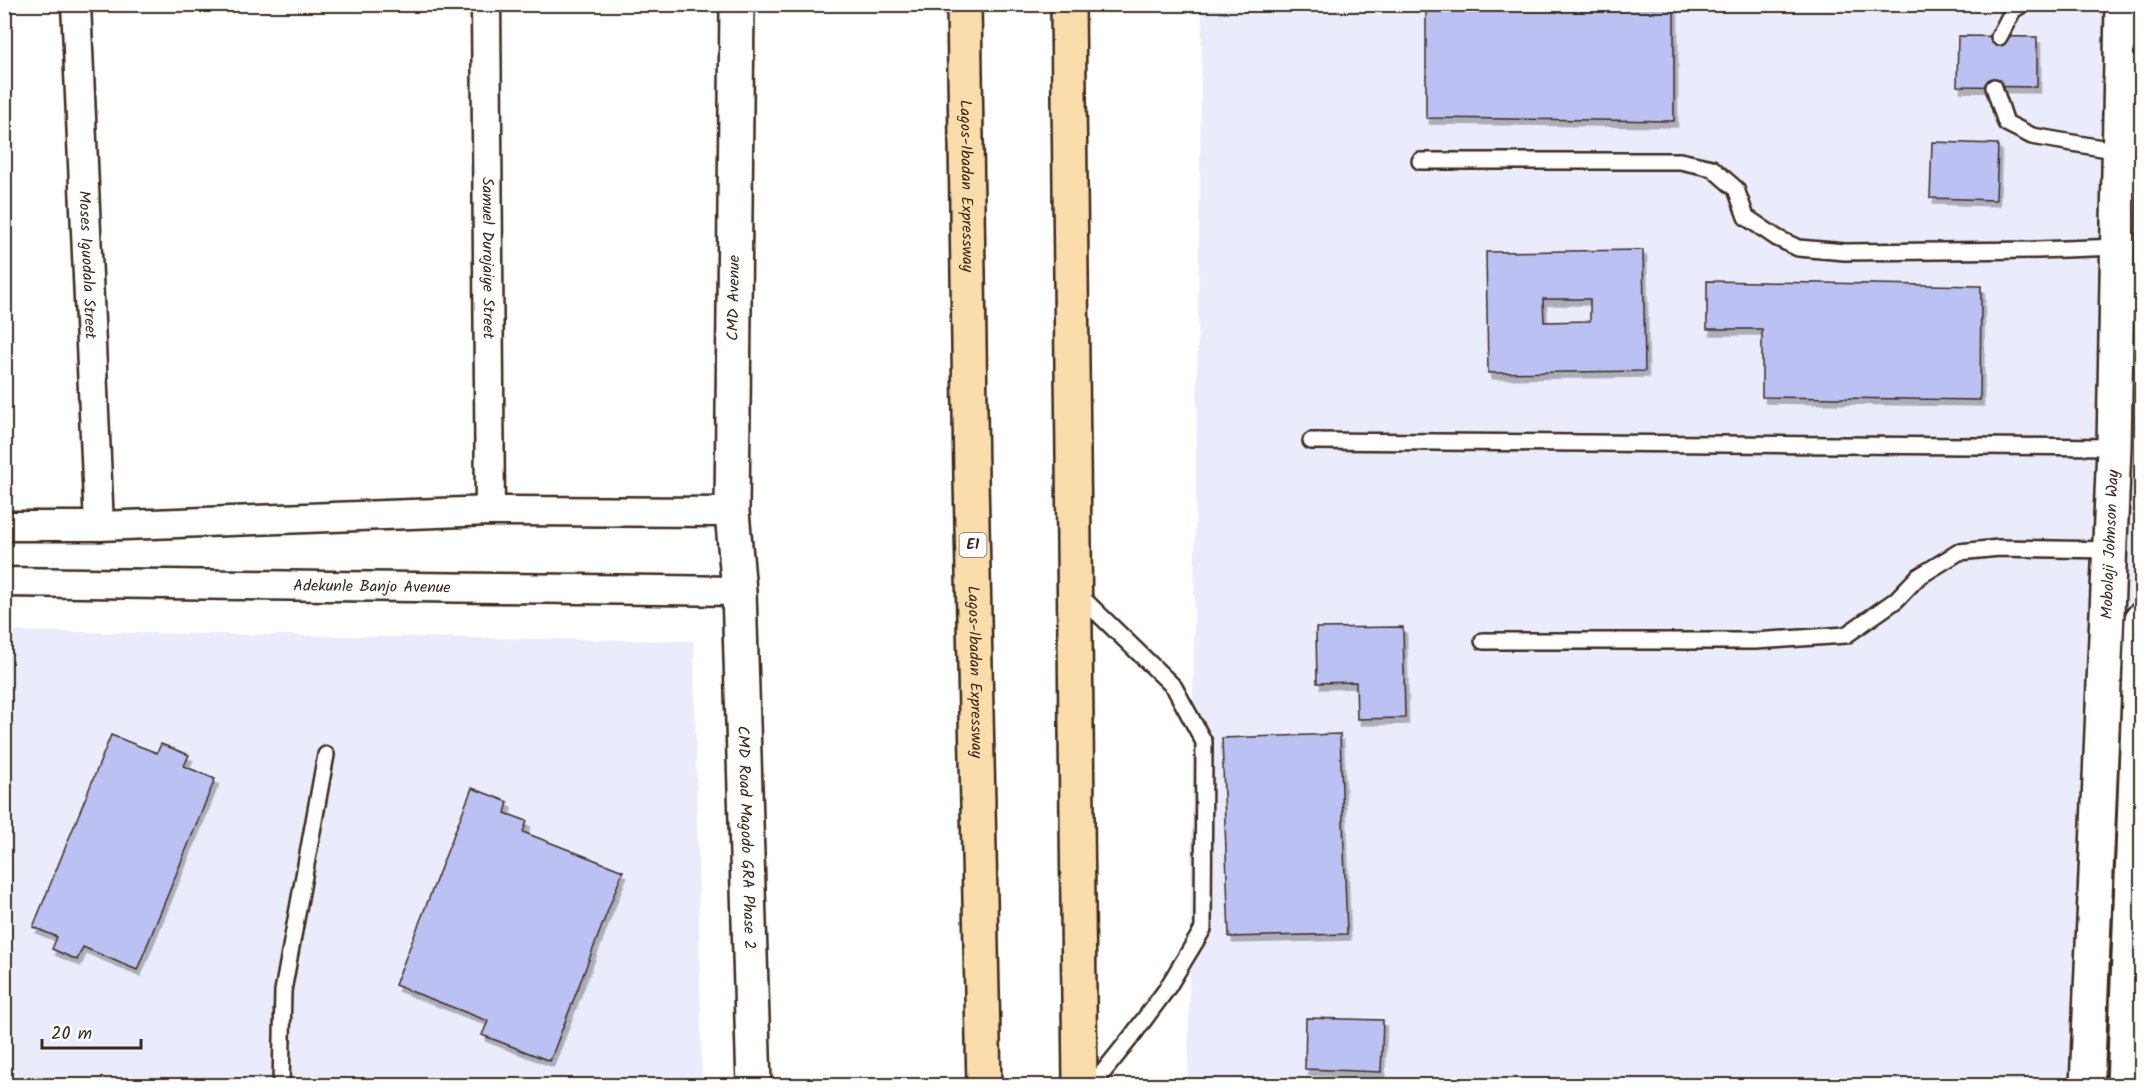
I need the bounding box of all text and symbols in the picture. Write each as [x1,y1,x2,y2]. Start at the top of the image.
street label: Lagos-Ibadan Expressway [953,100,980,273]
street label: Samuel Durojaiye Street [475,177,501,340]
street label: Moses Iguodala Street [72,190,103,340]
street label: CMD Avenue [721,255,747,341]
street label: Mobolaji Johnson Way [2094,469,2126,620]
road number: E1 [960,533,986,557]
street label: Adekunle Banjo Avenue [293,573,451,600]
street label: Lagos-Ibadan Expressway [961,585,989,759]
street label: CMD Road Magodo GRA Phase 2 [731,725,762,950]
scale bar [42,1012,141,1050]
text: 20 m [51,1020,92,1049]

